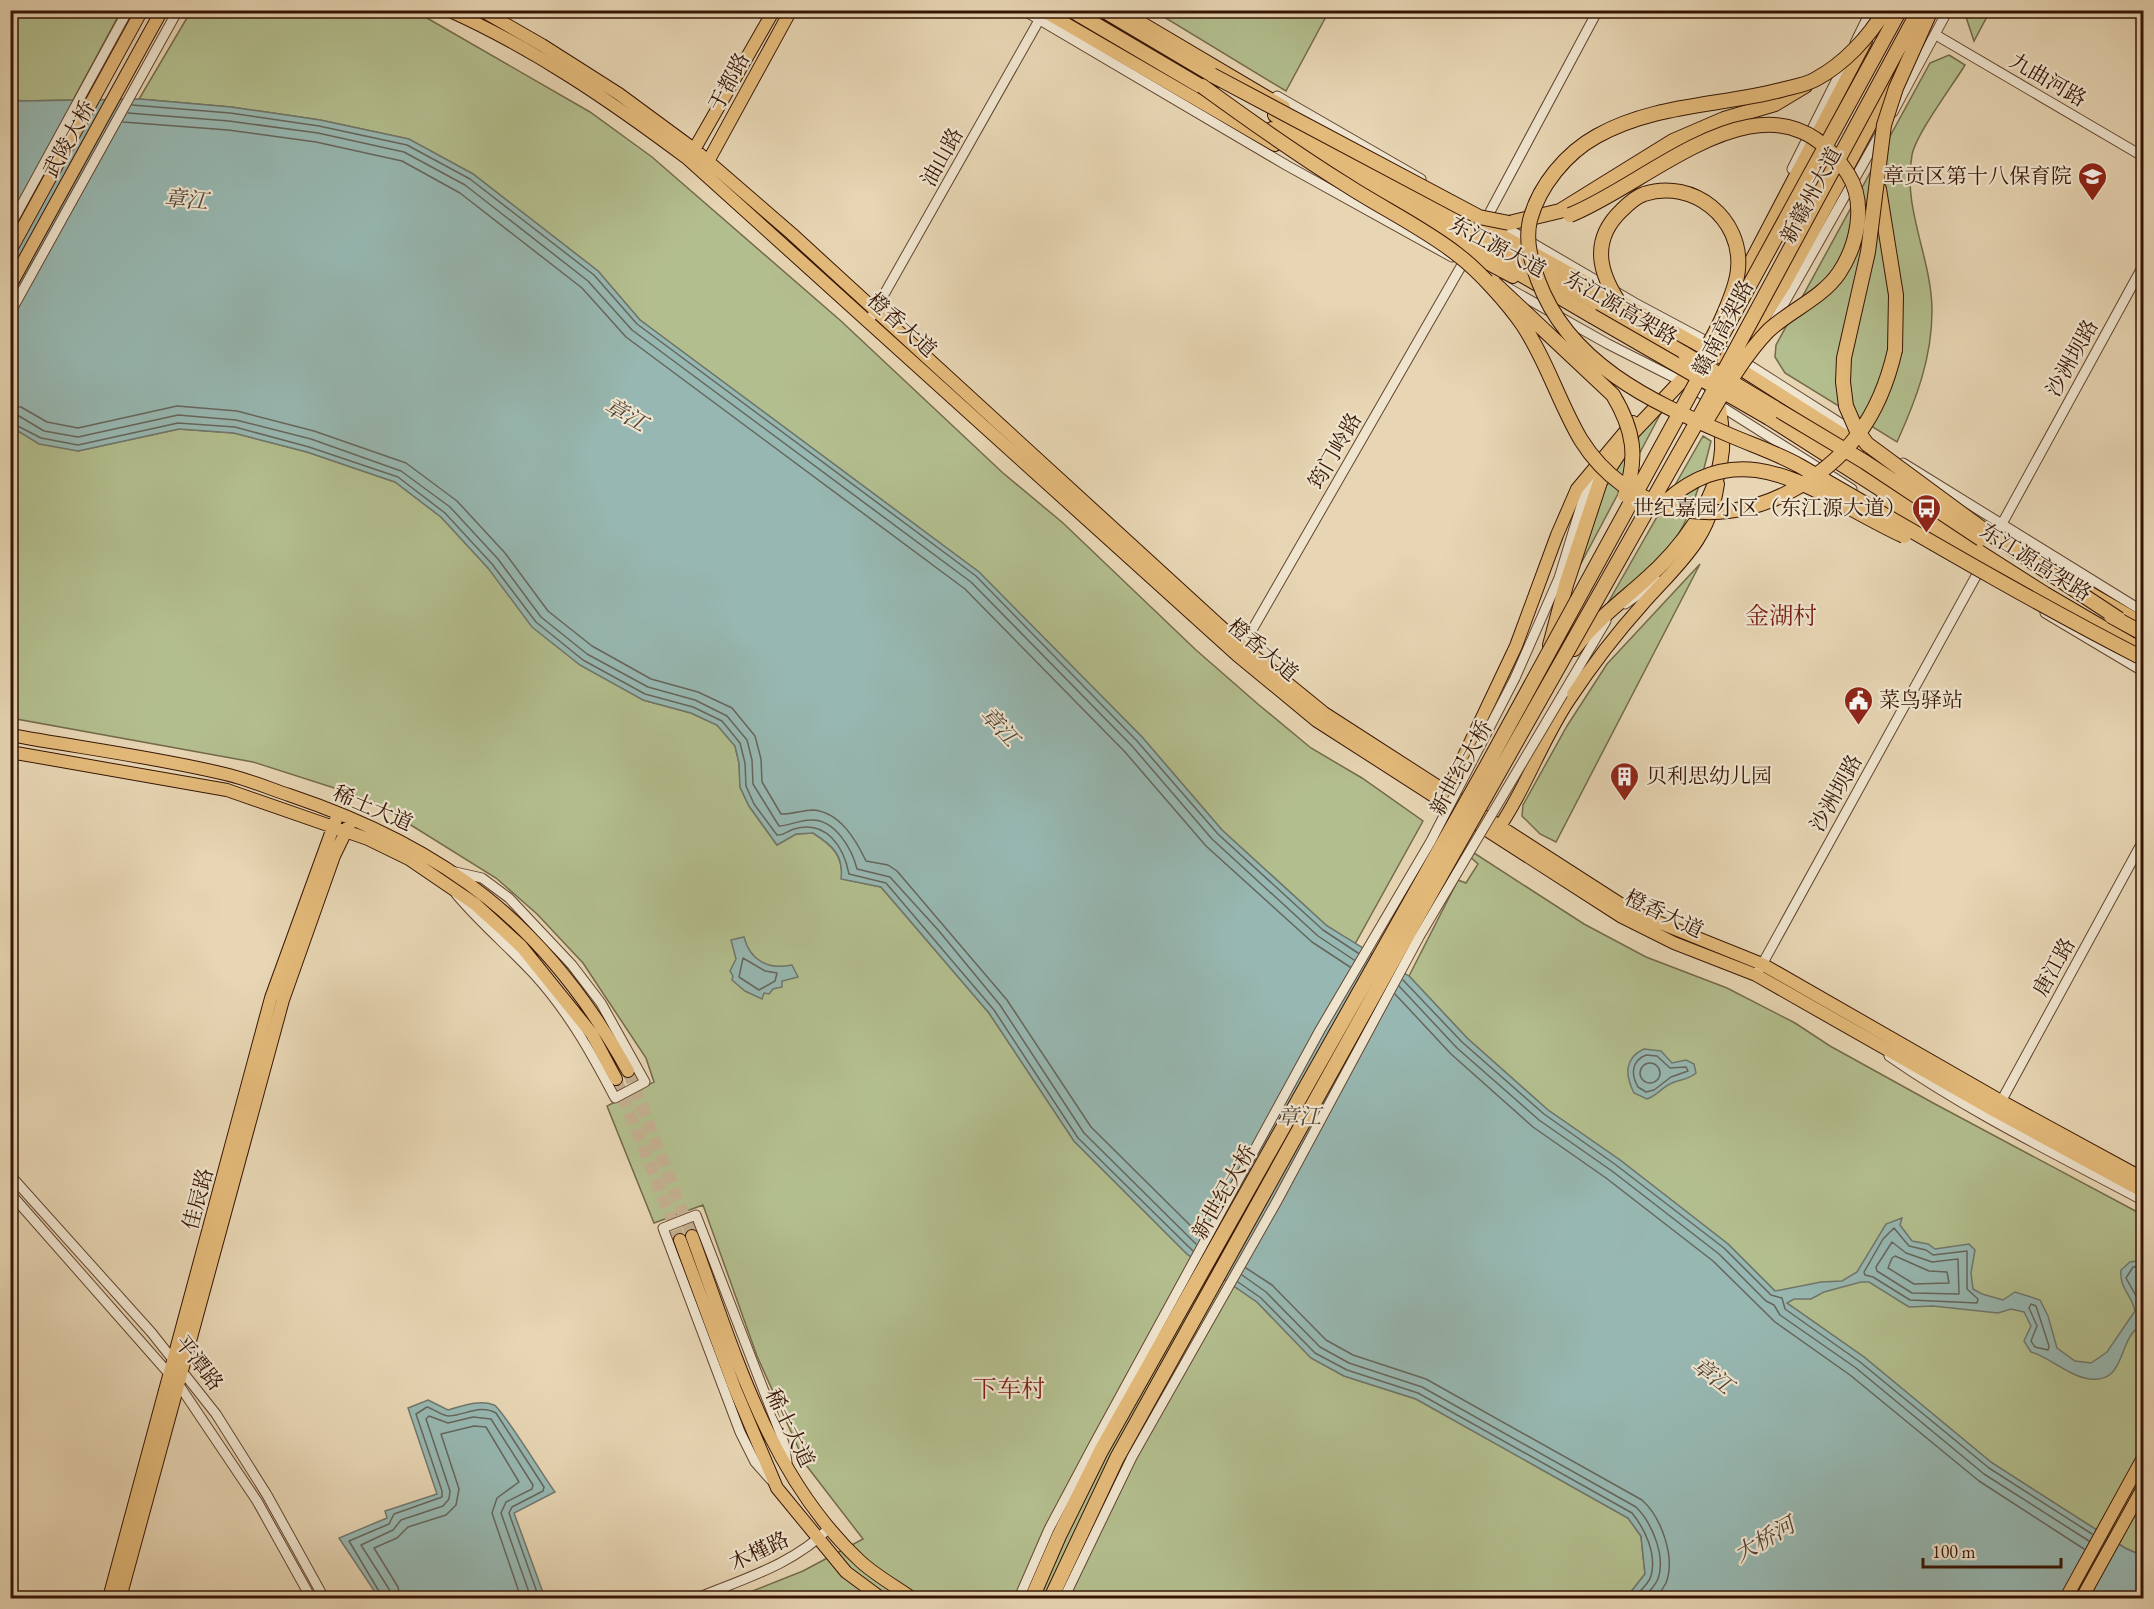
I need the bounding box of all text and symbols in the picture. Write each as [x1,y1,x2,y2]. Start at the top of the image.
street label: 九曲河路 [2005,47,2091,112]
street label: 于都路 [702,48,755,116]
street label: 武陵大桥 [36,95,101,182]
street label: 油山路 [914,123,969,191]
street label: 新赣州大道 [1774,142,1847,247]
school or university icon: 章贡区第十八保育院 [2077,160,2109,202]
place label: 章贡区第十八保育院 [1883,162,2072,189]
water label: 章江 [163,183,212,216]
street label: 东江源大道 [1446,210,1551,283]
street label: 东江源高架路 [1560,264,1683,351]
street label: 赣南高架路 [1686,275,1759,380]
street label: 橙香大道 [862,286,943,363]
street label: 沙洲坝路 [2039,314,2104,401]
water label: 章江 [599,391,655,439]
street label: 筠门岭路 [1302,408,1367,494]
bus stop icon: 世纪嘉园小区（东江源大道） [1911,492,1943,534]
place label: 世纪嘉园小区（东江源大道） [1633,494,1906,521]
street label: 东江源高架路 [1976,517,2097,606]
district label: 金湖村 [1745,600,1817,631]
street label: 橙香大道 [1222,612,1304,687]
public building icon: 菜鸟驿站 [1842,684,1874,726]
place label: 菜鸟驿站 [1879,686,1963,713]
water label: 章江 [974,700,1027,755]
street label: 新世纪大桥 [1423,715,1498,820]
street label: 沙洲坝路 [1803,749,1868,836]
building icon: 贝利思幼儿园 [1609,760,1641,802]
place label: 贝利思幼儿园 [1646,762,1772,789]
street label: 稀土大道 [329,779,417,836]
street label: 橙香大道 [1620,884,1708,944]
street label: 唐江路 [2026,933,2081,1001]
water label: 章江 [1277,1102,1324,1131]
street label: 新世纪大桥 [1186,1140,1262,1244]
street label: 佳辰路 [176,1165,219,1233]
street label: 平潭路 [169,1330,229,1396]
water label: 章江 [1686,1350,1741,1402]
district label: 下车村 [973,1373,1045,1404]
street label: 稀土大道 [760,1384,821,1471]
water label: 大桥河 [1728,1508,1804,1568]
street label: 木槿路 [725,1525,793,1576]
scale bar [1923,1531,2061,1569]
text: 100 m [1932,1540,1976,1563]

